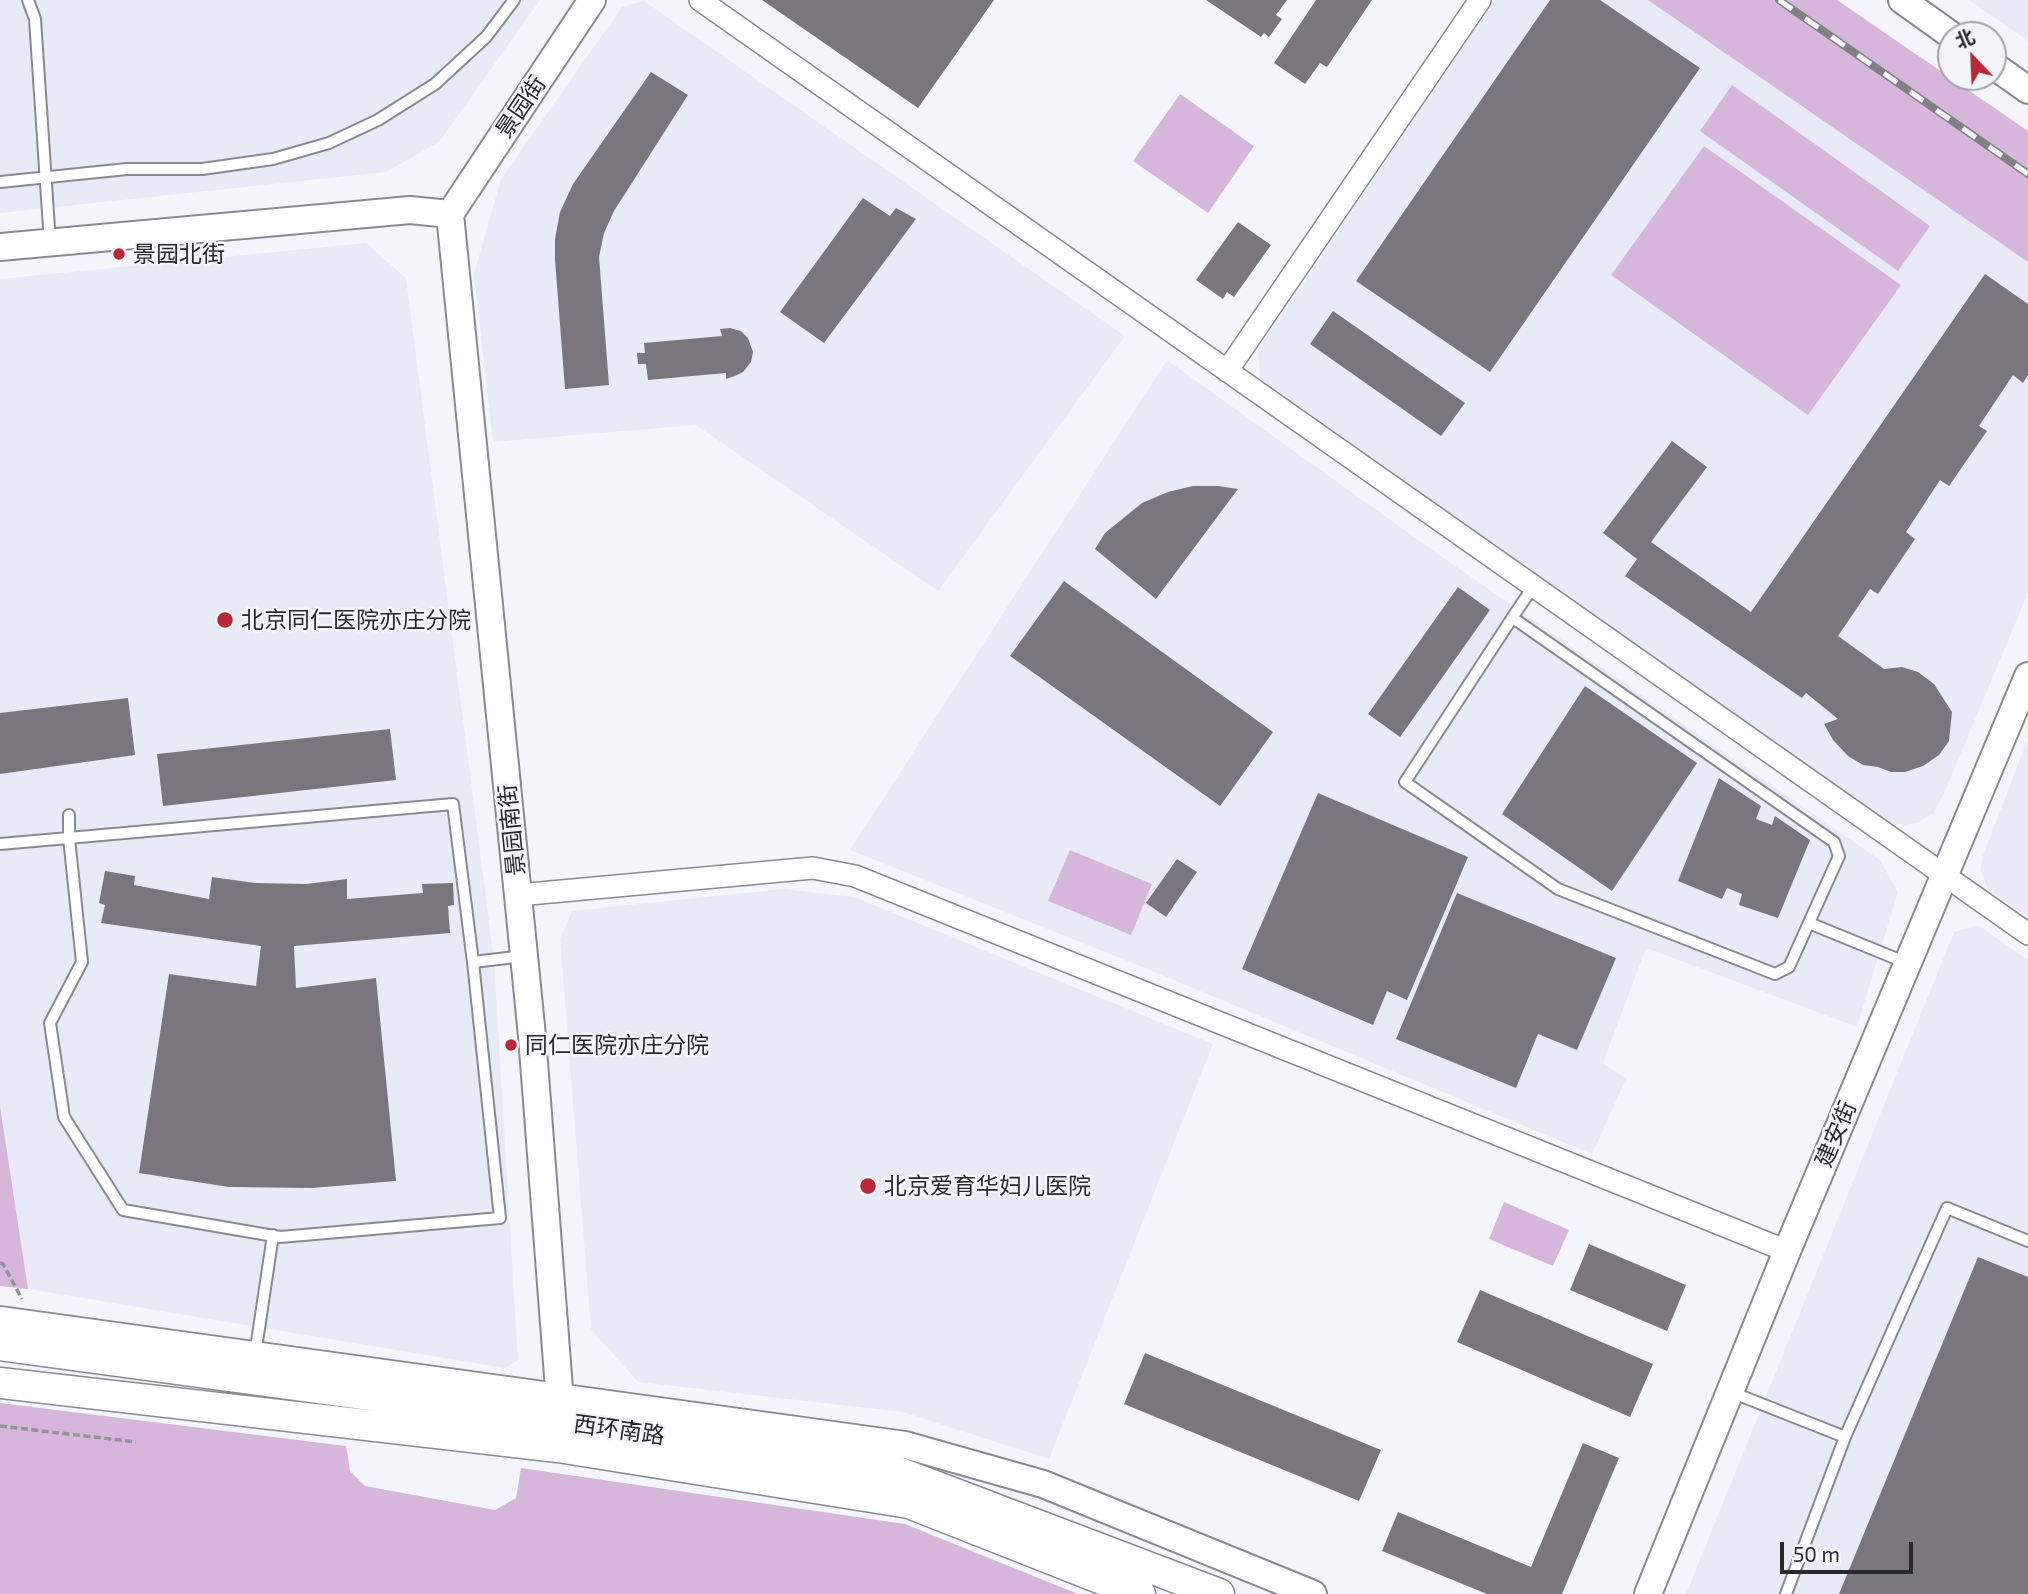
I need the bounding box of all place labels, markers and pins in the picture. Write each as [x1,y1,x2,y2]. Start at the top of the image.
place label: 景园北街 [133,240,225,268]
marker: 景园北街 [111,246,127,262]
place label: 北京同仁医院亦庄分院 [241,606,471,634]
marker: 北京同仁医院亦庄分院 [215,610,235,630]
place label: 同仁医院亦庄分院 [525,1031,709,1059]
marker: 同仁医院亦庄分院 [503,1037,519,1053]
place label: 北京爱育华妇儿医院 [884,1172,1091,1200]
marker: 北京爱育华妇儿医院 [858,1176,878,1196]

